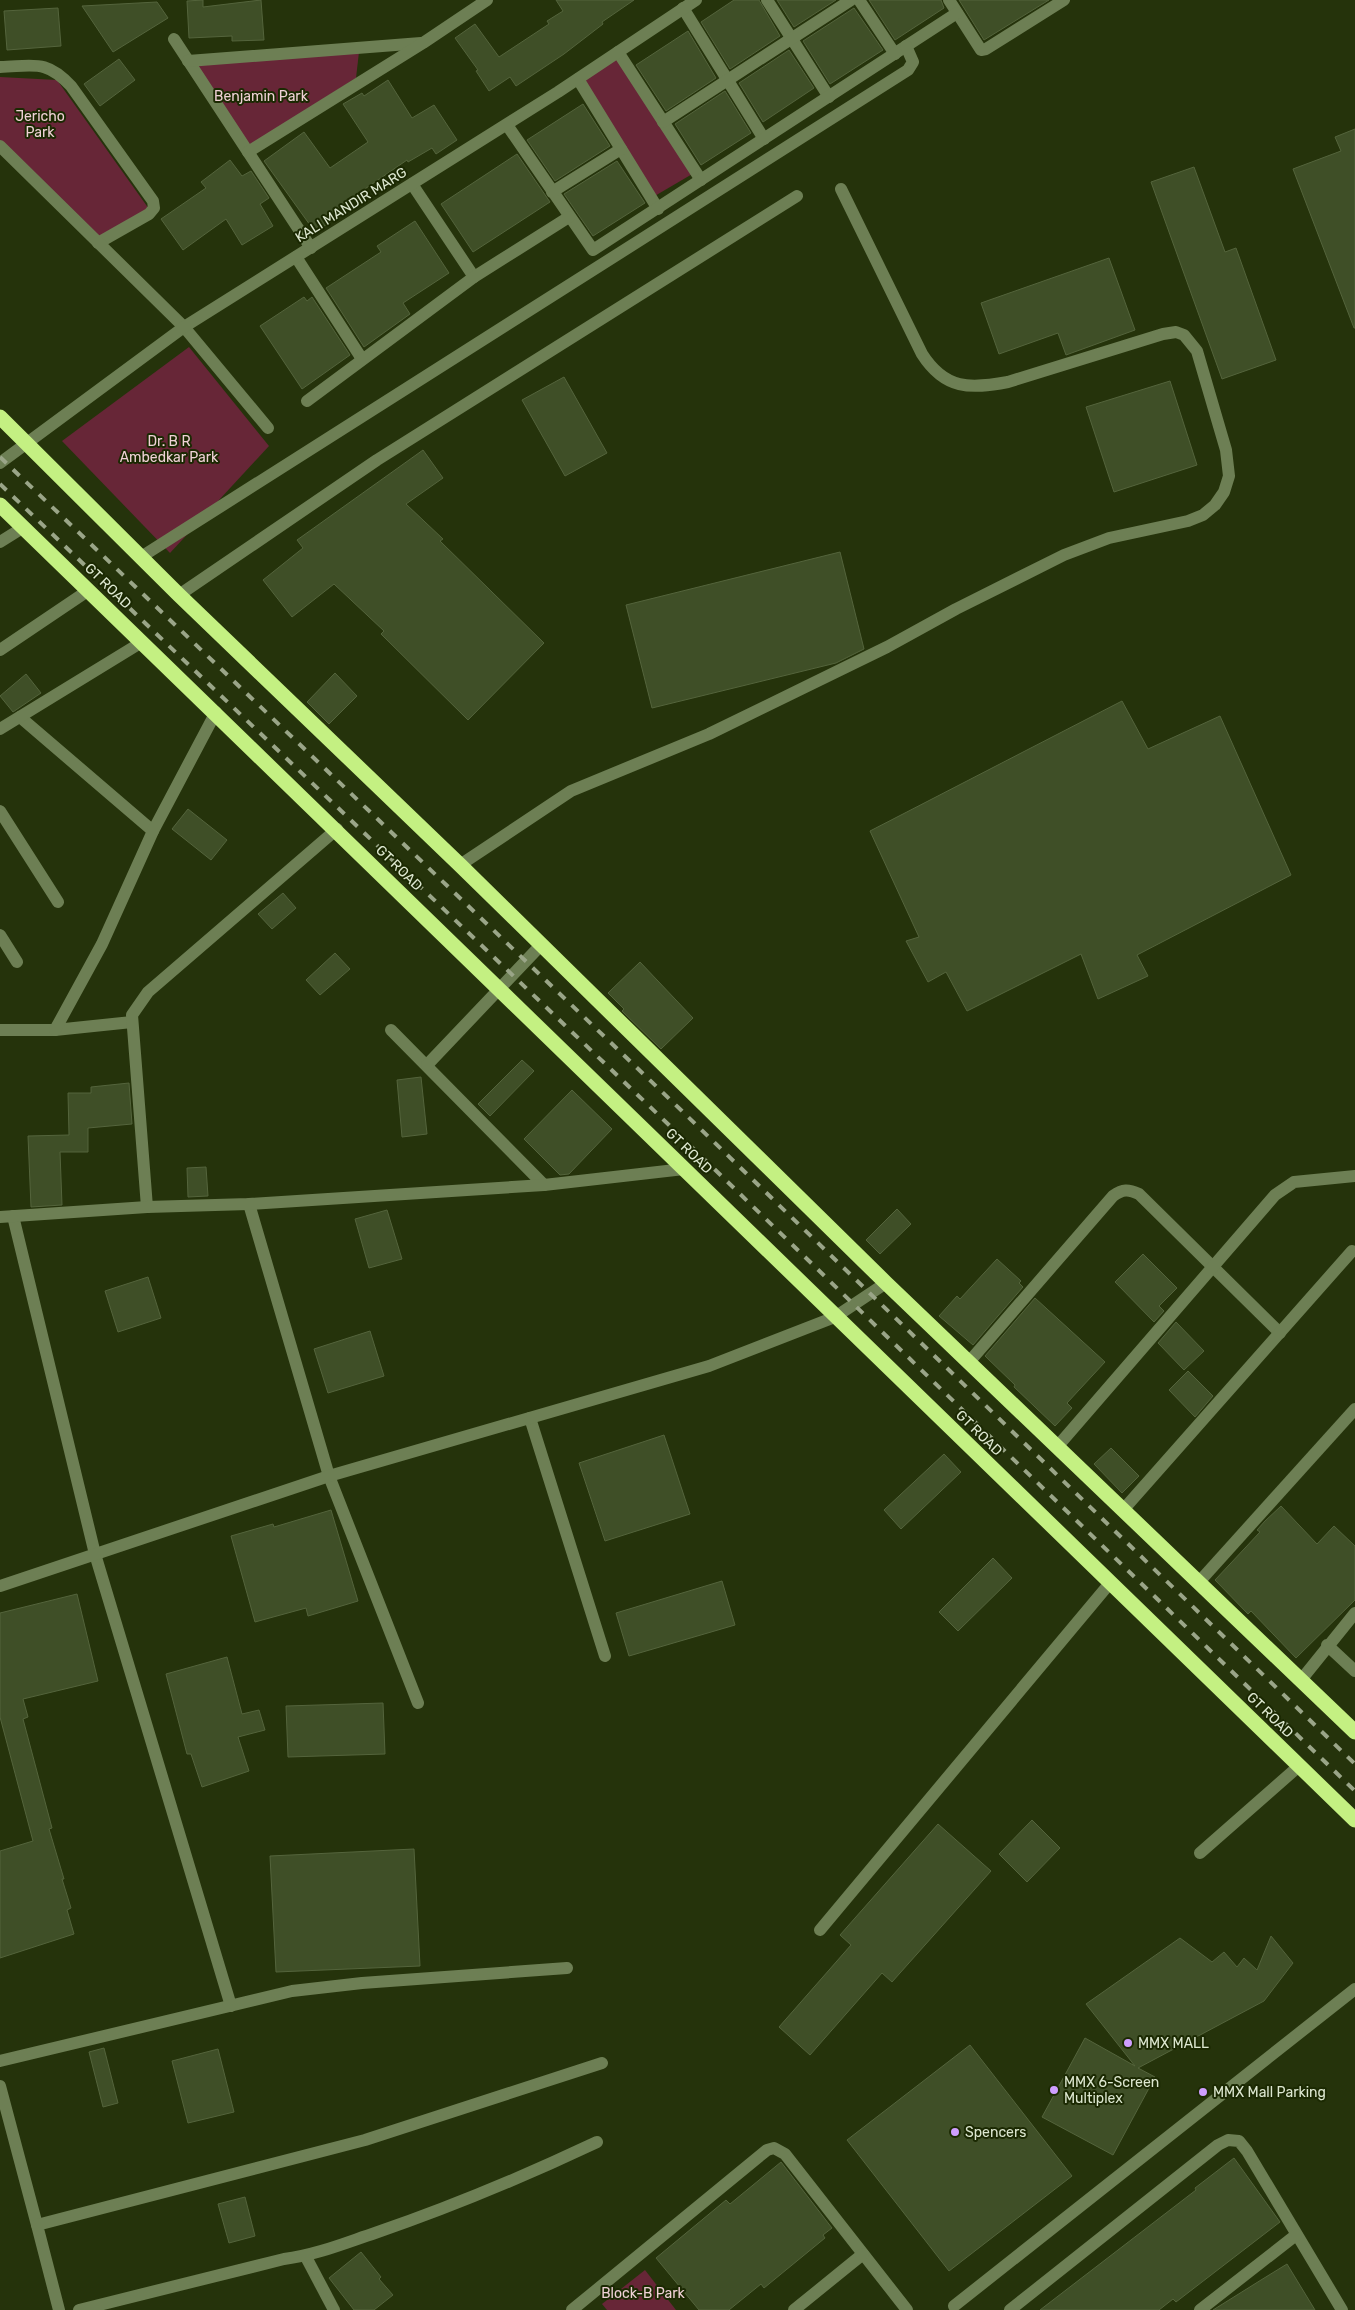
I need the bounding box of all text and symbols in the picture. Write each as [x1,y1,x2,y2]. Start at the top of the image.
park label: Benjamin Park [214,88,309,105]
park label: Jericho Park [15,108,65,141]
street label: KALI MANDIR MARG [292,164,410,246]
park label: Dr. B R Ambedkar Park [120,433,219,466]
street label: GT ROAD [81,560,135,612]
street label: GT ROAD [372,842,426,894]
street label: GT ROAD [662,1125,716,1177]
street label: GT ROAD [952,1407,1006,1459]
street label: GT ROAD [1243,1689,1297,1741]
place label: MMX MALL [1138,2035,1209,2052]
marker: MMX MALL [1122,2037,1134,2049]
place label: MMX 6-Screen Multiplex [1064,2074,1159,2107]
marker: MMX 6-Screen Multiplex [1048,2084,1060,2096]
place label: MMX Mall Parking [1213,2084,1326,2101]
marker: MMX Mall Parking [1197,2086,1209,2098]
place label: Spencers [965,2124,1026,2141]
marker: Spencers [949,2126,961,2138]
park label: Block-B Park [601,2285,686,2302]

